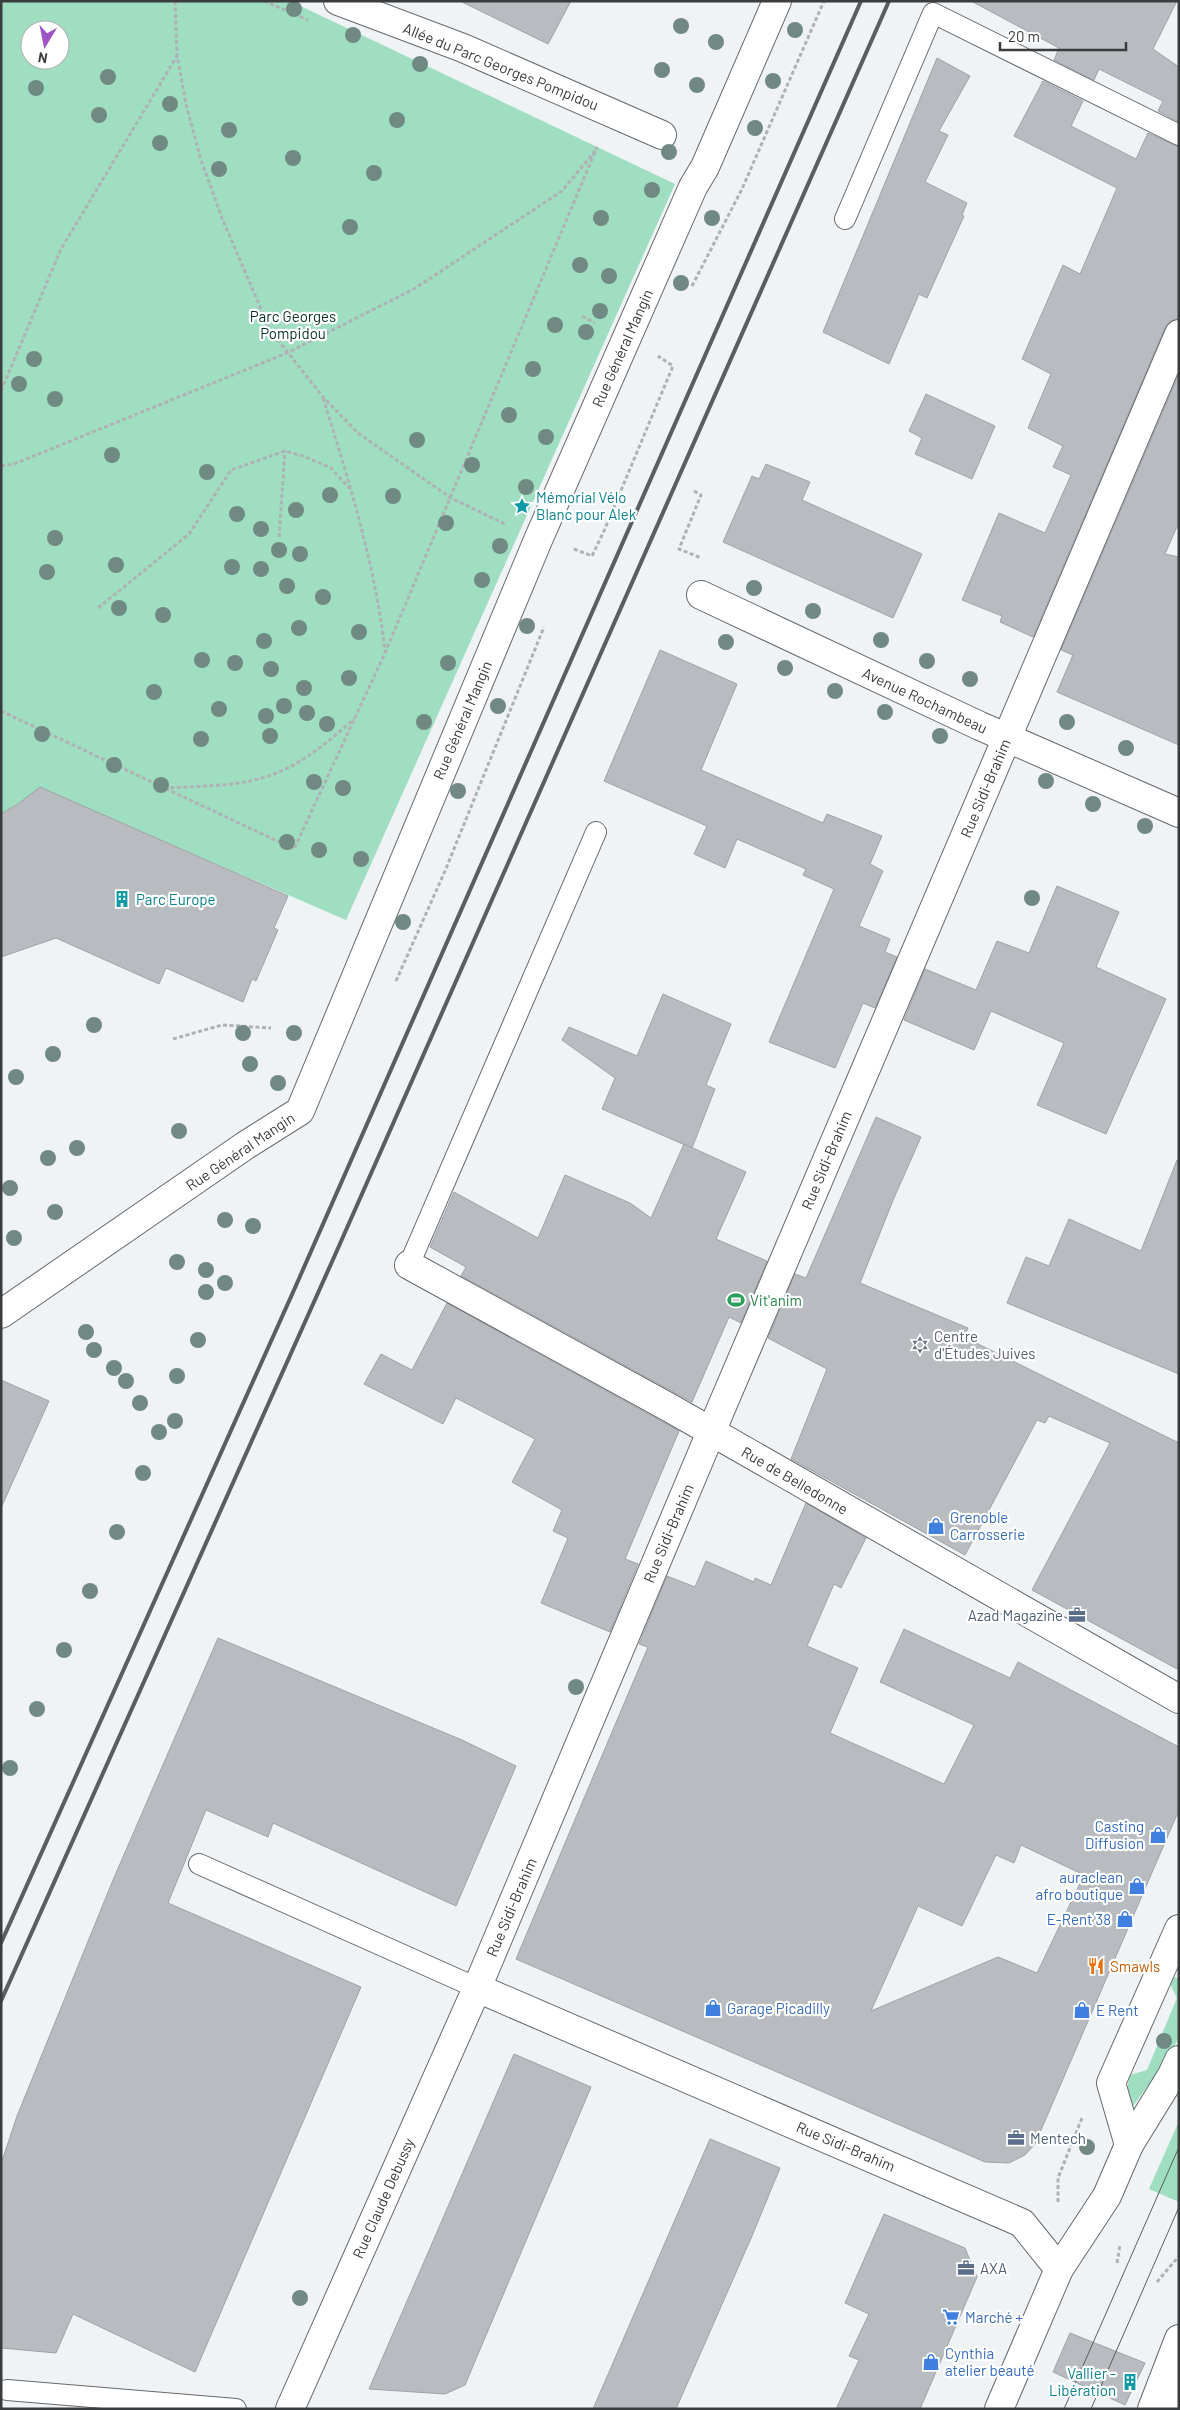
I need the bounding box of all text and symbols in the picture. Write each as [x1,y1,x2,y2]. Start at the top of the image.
street label: Allée du Parc Georges Pompidou [401,18,601,114]
north arrow [20,20,70,70]
scale bar [1000,20,1126,52]
text: 20 m [1008,27,1040,45]
text: N [37,49,49,67]
street label: Rue Général Mangin [588,286,656,410]
park label: Parc Georges Pompidou [250,307,336,342]
place label: Mémorial Vélo Blanc pour Alek [536,488,637,523]
place icon: Mémorial Vélo Blanc pour Alek [512,496,532,516]
street label: Rue Général Mangin [429,658,495,782]
street label: Avenue Rochambeau [860,663,990,737]
street label: Rue Sidi-Brahim [956,736,1014,840]
building icon: Parc Europe [112,889,132,909]
place label: Parc Europe [136,890,216,908]
street label: Rue Général Mangin [182,1108,298,1194]
street label: Rue Sidi-Brahim [797,1108,855,1212]
sports icon: Vit'anim [726,1290,746,1310]
place label: Vit'anim [750,1291,802,1309]
place label: Centre d'Études Juives [934,1327,1035,1362]
synagogue icon: Centre d'Études Juives [910,1335,930,1355]
street label: Rue de Belledonne [738,1442,852,1518]
street label: Rue Sidi-Brahim [639,1481,697,1585]
place label: Grenoble Carrosserie [950,1508,1025,1543]
shop icon: Grenoble Carrosserie [926,1516,946,1536]
office icon: Azad Magazine [1067,1605,1087,1625]
place label: Azad Magazine [968,1606,1063,1624]
place label: Casting Diffusion [1085,1817,1144,1852]
shop icon: Casting Diffusion [1148,1825,1168,1845]
street label: Rue Sidi-Brahim [482,1855,540,1959]
place label: auraclean afro boutique [1036,1868,1123,1903]
shop icon: auraclean afro boutique [1127,1876,1147,1896]
shop icon: E-Rent 38 [1115,1909,1135,1929]
place label: E-Rent 38 [1047,1910,1111,1928]
restaurant icon: Smawls [1086,1956,1106,1976]
place label: Smawls [1110,1957,1160,1975]
shop icon: Garage Picadilly [703,1998,723,2018]
place label: Garage Picadilly [727,1999,830,2017]
shop icon: E Rent [1072,2000,1092,2020]
place label: E Rent [1096,2001,1139,2019]
street label: Rue Sidi-Brahim [794,2117,898,2175]
office icon: Mentech [1006,2128,1026,2148]
place label: Mentech [1030,2129,1086,2147]
street label: Rue Claude Debussy [348,2135,418,2261]
office icon: AXA [956,2258,976,2278]
place label: AXA [980,2259,1007,2277]
supermarket icon: Marché + [941,2307,961,2327]
place label: Marché + [965,2308,1023,2326]
place label: Cynthia atelier beauté [945,2344,1035,2379]
shop icon: Cynthia atelier beauté [921,2352,941,2372]
place label: Vallier - Libération [1049,2364,1116,2399]
building icon: Vallier - Libération [1120,2372,1140,2392]

